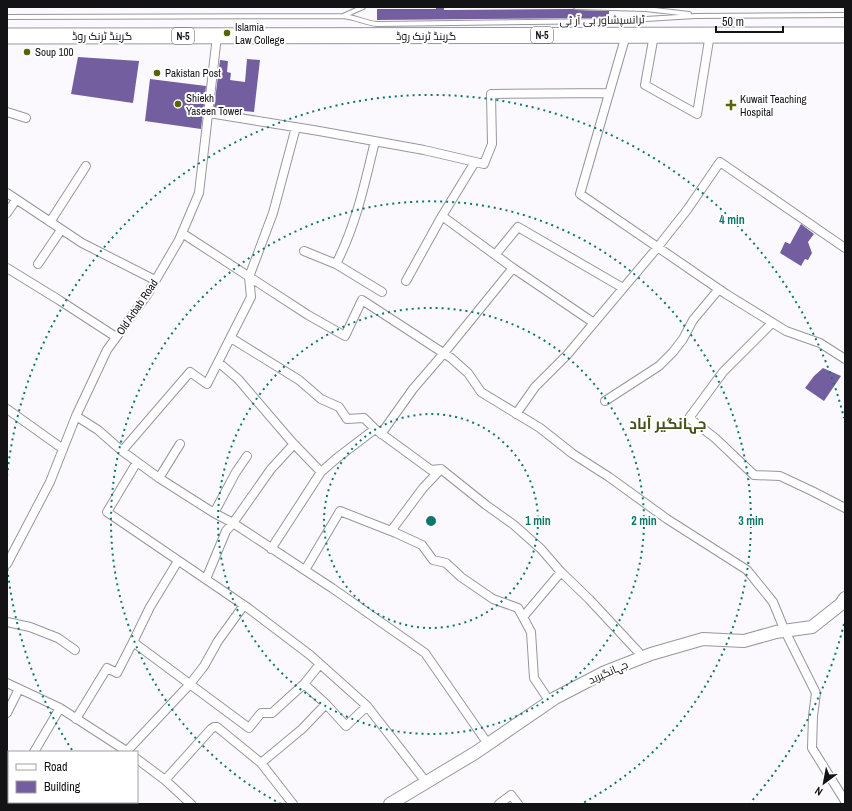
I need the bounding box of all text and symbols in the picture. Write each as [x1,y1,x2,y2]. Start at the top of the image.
scale bar [716,8,783,34]
street label: ٹرانسپشاور بی آر ٹی [559,12,645,28]
text: 50 m [722,14,744,30]
place label: Islamia Law College [235,20,285,47]
road number: N-5 [531,27,553,43]
road number: N-5 [172,28,194,44]
marker: Islamia Law College [222,28,232,38]
street label: گرینڈ ٹرنک روڈ [72,29,132,43]
street label: گرینڈ ٹرنک روڈ [396,29,456,43]
place label: Soup 100 [35,45,74,59]
marker: Soup 100 [22,47,32,57]
place label: Pakistan Post [165,66,221,80]
marker: Pakistan Post [152,68,162,78]
place label: Shiekh Yaseen Tower [186,91,242,118]
place label: Kuwait Teaching Hospital [740,92,807,119]
marker: Shiekh Yaseen Tower [173,99,183,109]
marker: Kuwait Teaching Hospital [725,99,737,111]
text: 4 min [719,212,745,228]
street label: Old Arbab Road [113,276,161,338]
district label: جہانگیر آباد [630,413,706,434]
text: 1 min [525,513,551,529]
text: 2 min [631,513,657,529]
text: 3 min [738,513,764,529]
centre of rings [424,514,438,528]
street label: جہانگیربد [586,657,630,688]
legend [8,751,138,803]
text: Road [44,759,68,775]
north arrow [804,763,844,803]
text: Building [44,779,81,795]
text: N [812,784,825,799]

